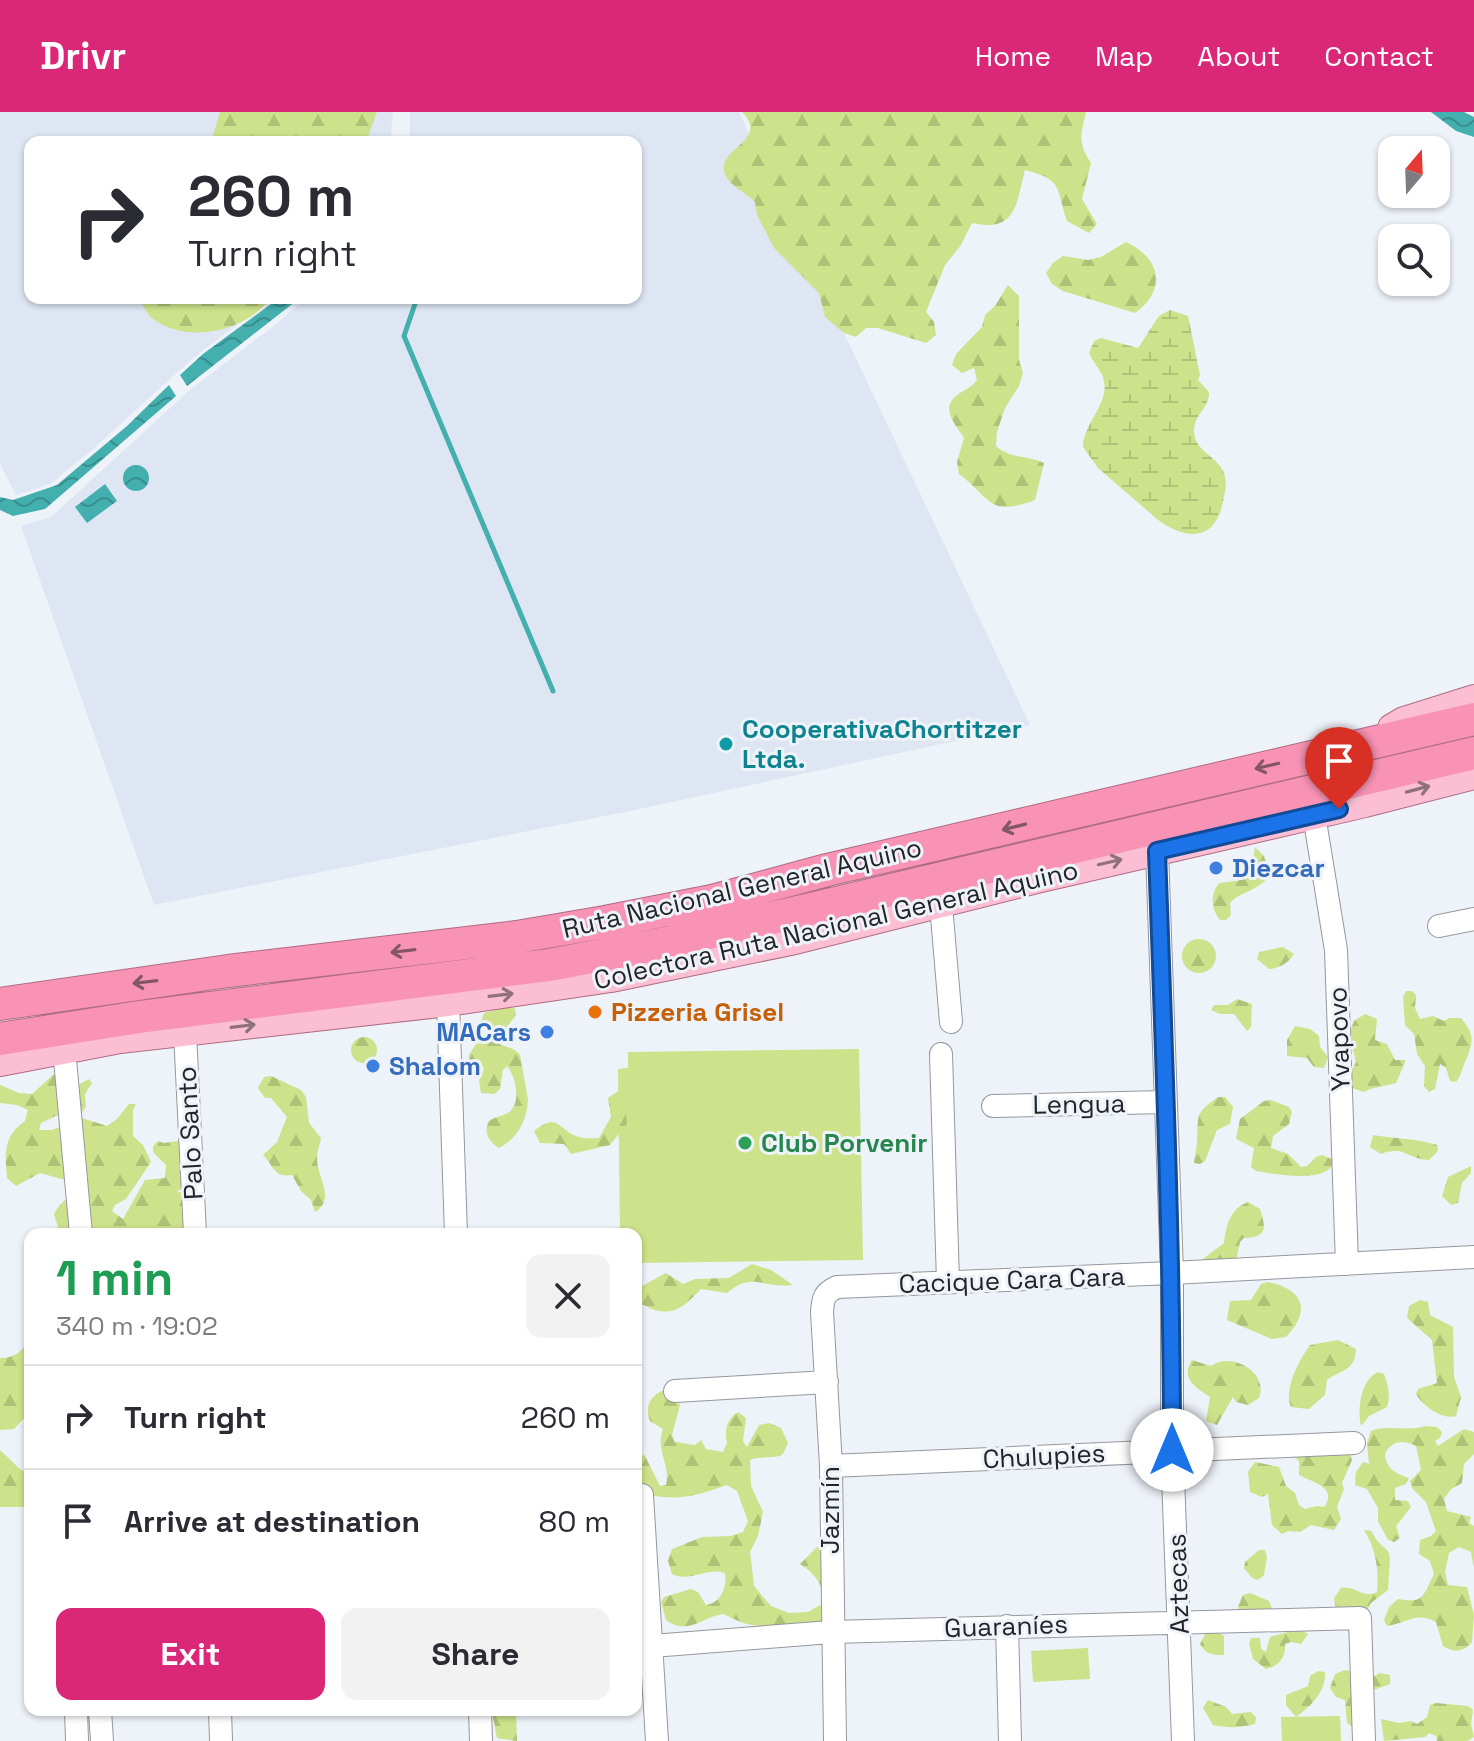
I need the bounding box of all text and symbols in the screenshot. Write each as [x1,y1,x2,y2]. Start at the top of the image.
text: Drivr [40,32,126,80]
text: Home [975,38,1051,74]
text: Map [1095,38,1153,74]
text: About [1197,38,1280,74]
text: Contact [1324,38,1434,74]
north arrow [1378,136,1450,208]
map controls [1378,136,1450,296]
text: 260 m [188,161,354,232]
icon: right [56,168,160,272]
button: search [1378,224,1450,296]
text: Turn right [188,231,357,277]
place label: CooperativaChortitzer Ltda. [742,712,1022,776]
pin [1305,727,1373,809]
marker: CooperativaChortitzer Ltda. [717,735,735,753]
icon: arrive [1317,739,1361,783]
one-way arrow [1254,760,1280,775]
one-way arrow [1405,781,1431,796]
one-way arrow [1001,820,1027,835]
street label: Ruta Nacional General Aquino [559,830,925,946]
place label: Diezcar [1232,851,1325,885]
street label: Colectora Ruta Nacional General Aquino [591,853,1081,997]
one-way arrow [1097,853,1123,868]
marker: Diezcar [1207,859,1225,877]
one-way arrow [391,944,416,959]
one-way arrow [133,975,158,990]
street label: Yvapovo [1320,986,1358,1092]
one-way arrow [488,988,514,1003]
place label: Pizzeria Grisel [611,995,784,1029]
marker: Pizzeria Grisel [586,1003,604,1021]
place label: MACars [436,1015,531,1049]
one-way arrow [230,1018,255,1033]
marker: MACars [538,1023,556,1041]
place label: Shalom [389,1049,481,1083]
marker: Shalom [364,1057,382,1075]
street label: Palo Santo [170,1065,210,1201]
street label: Lengua [1032,1086,1126,1122]
place label: Club Porvenir [761,1126,928,1160]
marker: Club Porvenir [736,1134,754,1152]
text: 1 min [56,1248,173,1309]
button: close [526,1254,610,1338]
street label: Cacique Cara Cara [898,1259,1126,1301]
text: 340 m · 19:02 [56,1309,218,1343]
icon: right [56,1395,100,1439]
text: Turn right [124,1398,267,1437]
text: 260 m [521,1398,610,1437]
position arrow [1130,1408,1214,1492]
street label: Chulupies [982,1436,1106,1476]
street label: Jazmín [813,1466,847,1554]
icon: arrive [56,1499,100,1543]
text: Arrive at destination [124,1502,420,1541]
text: 80 m [539,1502,610,1541]
street label: Aztecas [1159,1533,1197,1635]
street label: Guaraníes [944,1607,1068,1645]
button: Exit [56,1608,325,1700]
button: Share [341,1608,610,1700]

